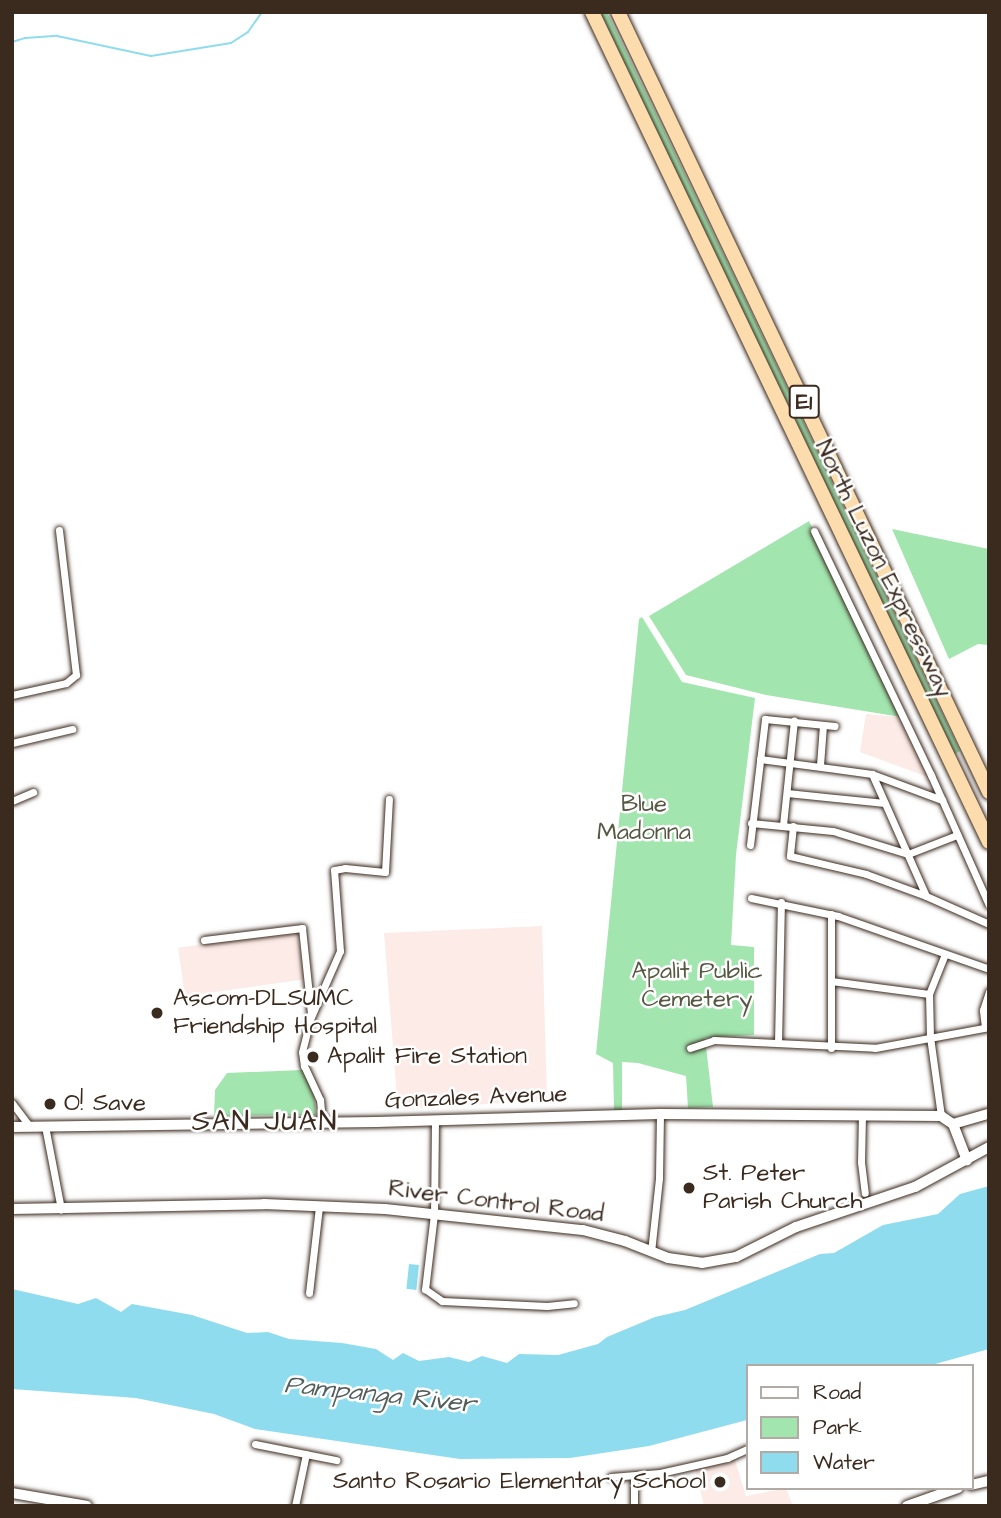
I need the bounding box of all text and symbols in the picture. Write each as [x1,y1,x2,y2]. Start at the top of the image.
road number: E1 [788,382,820,422]
street label: North Luzon Expressway [808,436,958,702]
park label: Blue Madonna [597,791,691,847]
park label: Apalit Public Cemetery [631,958,763,1014]
place label: Ascom-DLSUMC Friendship Hospital [173,985,377,1041]
marker: Ascom-DLSUMC Friendship Hospital [147,1003,167,1023]
place label: Apalit Fire Station [327,1043,527,1071]
marker: Apalit Fire Station [305,1049,321,1065]
street label: Gonzales Avenue [384,1080,568,1116]
place label: O! Save [64,1090,146,1118]
marker: O! Save [42,1096,58,1112]
district label: SAN JUAN [193,1105,337,1139]
place label: St. Peter Parish Church [703,1160,862,1216]
street label: River Control Road [387,1175,605,1229]
marker: St. Peter Parish Church [681,1180,697,1196]
legend [746,1364,973,1490]
water label: Pampanga River [283,1369,477,1421]
text: Road [813,1378,861,1407]
text: Park [813,1413,862,1442]
text: Water [813,1448,875,1477]
place label: Santo Rosario Elementary School [333,1468,706,1496]
marker: Santo Rosario Elementary School [712,1474,728,1490]

